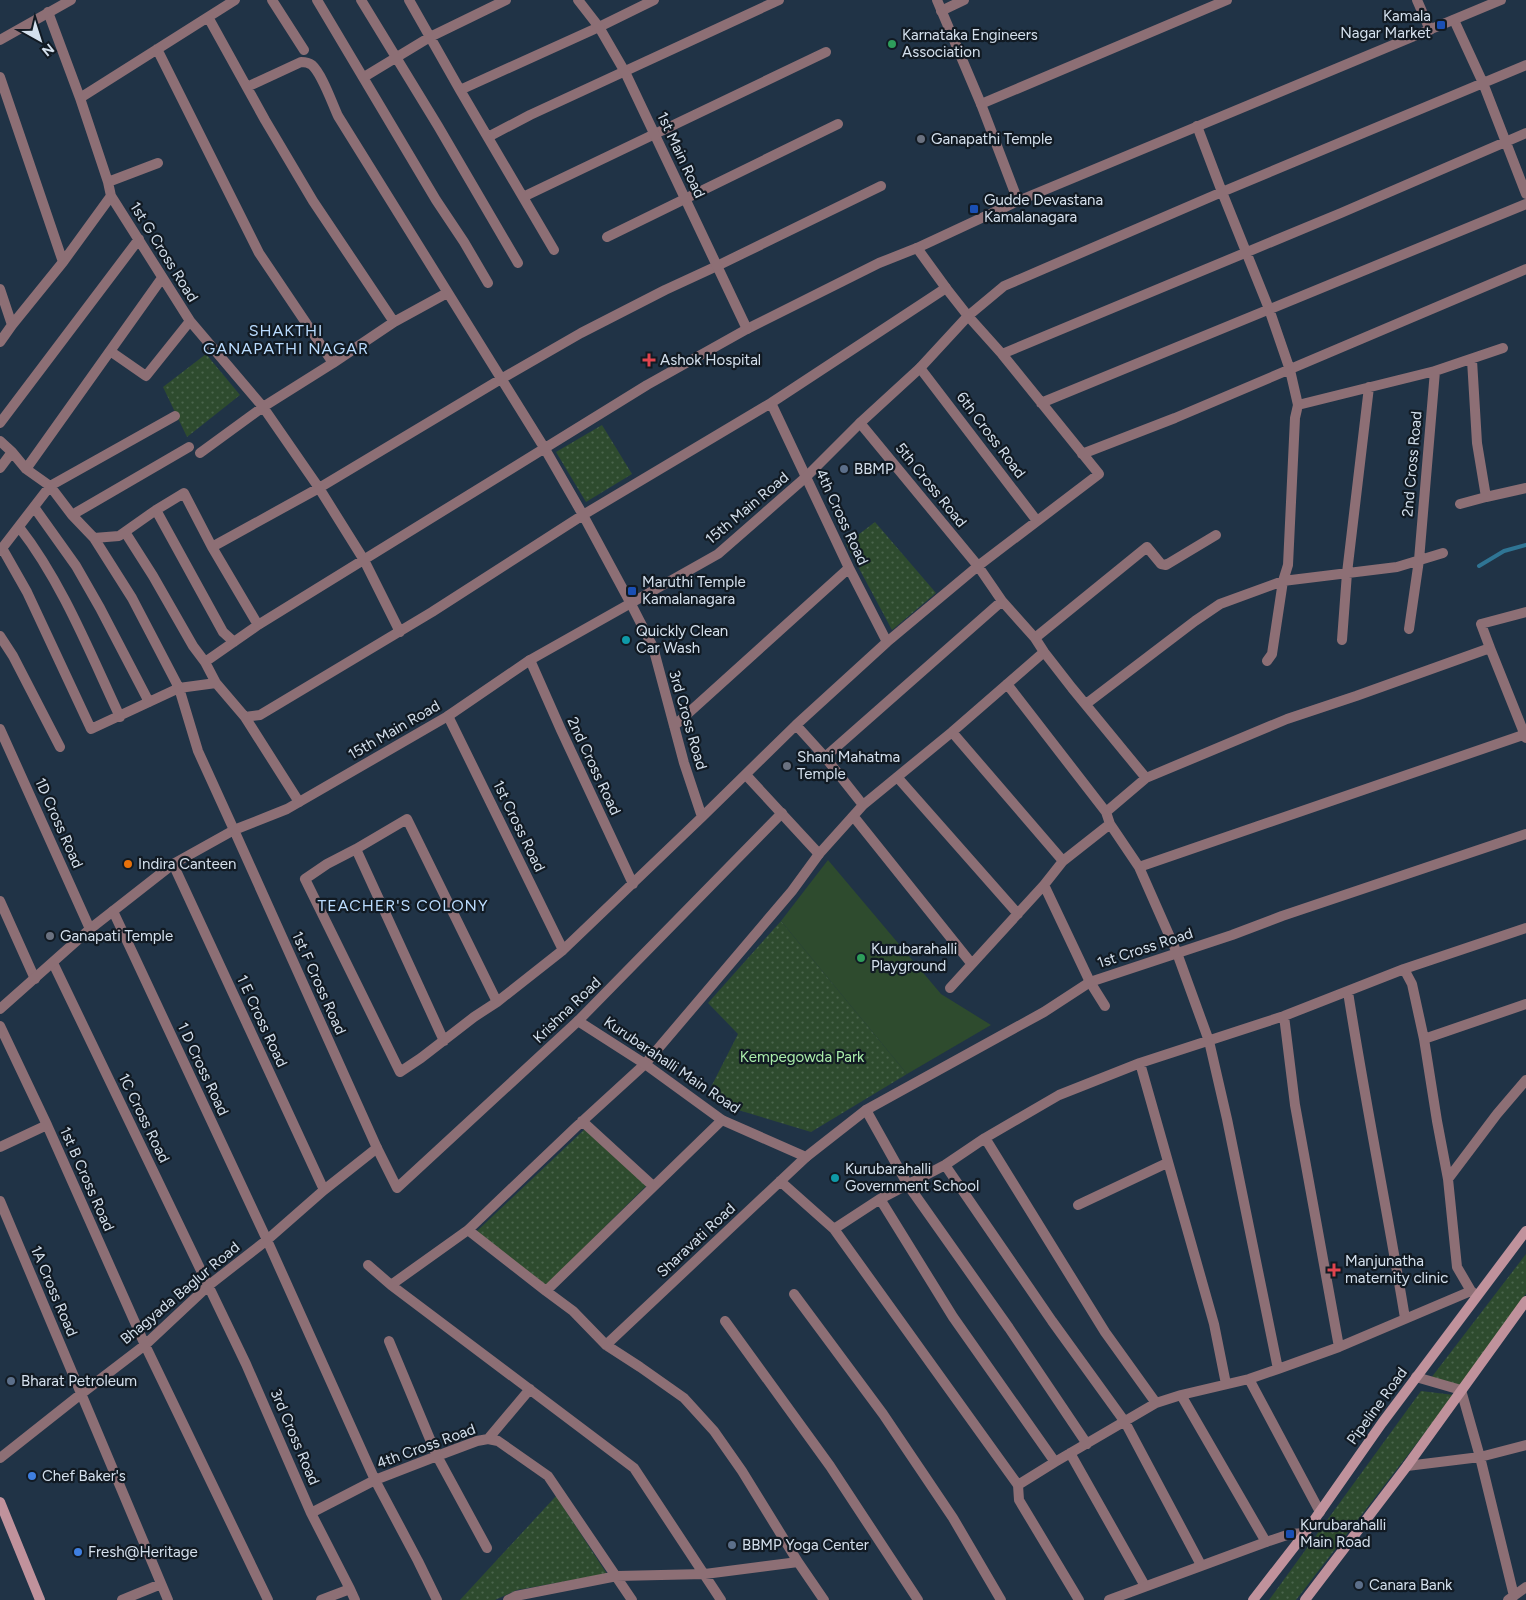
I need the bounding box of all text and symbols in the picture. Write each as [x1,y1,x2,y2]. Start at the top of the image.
place label: Kamala Nagar Market [1340,7,1431,42]
north arrow [15,15,65,65]
marker: Kamala Nagar Market [1435,19,1447,31]
place label: Karnataka Engineers Association [902,26,1038,61]
marker: Karnataka Engineers Association [886,38,898,50]
text: N [38,40,57,60]
street label: 1st Main Road [653,109,709,201]
place label: Ganapathi Temple [931,130,1052,148]
marker: Ganapathi Temple [915,133,927,145]
place label: Gudde Devastana Kamalanagara [984,191,1103,226]
street label: 1st G Cross Road [126,199,202,305]
marker: Gudde Devastana Kamalanagara [968,203,980,215]
district label: SHAKTHI GANAPATHI NAGAR [203,321,369,358]
place label: Ashok Hospital [660,351,761,369]
marker: Ashok Hospital [642,353,656,367]
street label: 6th Cross Road [953,388,1029,482]
street label: 2nd Cross Road [1398,410,1426,518]
street label: 5th Cross Road [892,439,970,531]
place label: BBMP [854,460,894,478]
marker: BBMP [838,463,850,475]
street label: 4th Cross Road [812,466,872,568]
street label: 15th Main Road [702,468,792,548]
place label: Maruthi Temple Kamalanagara [642,573,746,608]
marker: Maruthi Temple Kamalanagara [626,585,638,597]
place label: Quickly Clean Car Wash [636,622,728,657]
marker: Quickly Clean Car Wash [620,634,632,646]
street label: 3rd Cross Road [665,668,711,772]
street label: 15th Main Road [345,696,443,764]
street label: 2nd Cross Road [563,714,625,818]
place label: Shani Mahatma Temple [797,748,900,783]
marker: Shani Mahatma Temple [781,760,793,772]
street label: 1D Cross Road [31,775,87,871]
street label: 1st Cross Road [489,777,549,875]
place label: Indira Canteen [138,855,236,873]
marker: Indira Canteen [122,858,134,870]
district label: TEACHER'S COLONY [317,896,489,915]
street label: 1st Cross Road [1095,924,1195,972]
place label: Ganapati Temple [60,927,173,945]
street label: 1st F Cross Road [288,929,350,1037]
marker: Ganapati Temple [44,930,56,942]
place label: Kurubarahalli Playground [871,940,957,975]
marker: Kurubarahalli Playground [855,952,867,964]
street label: 1 E Cross Road [233,972,291,1070]
street label: Krishna Road [529,973,605,1047]
street label: Kurubarahalli Main Road [601,1013,743,1117]
street label: 1 D Cross Road [174,1020,232,1118]
park label: Kempegowda Park [740,1048,865,1066]
street label: 1C Cross Road [115,1070,173,1166]
street label: 1st B Cross Road [56,1124,118,1234]
place label: Kurubarahalli Government School [845,1160,979,1195]
marker: Kurubarahalli Government School [829,1172,841,1184]
street label: Sharavati Road [653,1199,739,1281]
street label: Bhagyada Baglur Road [117,1238,243,1348]
street label: 1A Cross Road [27,1243,81,1339]
place label: Manjunatha maternity clinic [1345,1252,1448,1287]
marker: Manjunatha maternity clinic [1327,1263,1341,1277]
street label: Pipeline Road [1343,1364,1411,1448]
place label: Bharat Petroleum [21,1372,137,1390]
marker: Bharat Petroleum [5,1375,17,1387]
street label: 3rd Cross Road [267,1386,323,1488]
street label: 4th Cross Road [374,1420,478,1472]
place label: Chef Baker's [42,1467,126,1485]
marker: Chef Baker's [26,1470,38,1482]
place label: Kurubarahalli Main Road [1300,1516,1386,1551]
marker: Kurubarahalli Main Road [1284,1528,1296,1540]
place label: BBMP Yoga Center [742,1536,869,1554]
marker: BBMP Yoga Center [726,1539,738,1551]
place label: Fresh@Heritage [88,1543,198,1561]
marker: Fresh@Heritage [72,1546,84,1558]
place label: Canara Bank [1369,1576,1453,1594]
marker: Canara Bank [1353,1579,1365,1591]

